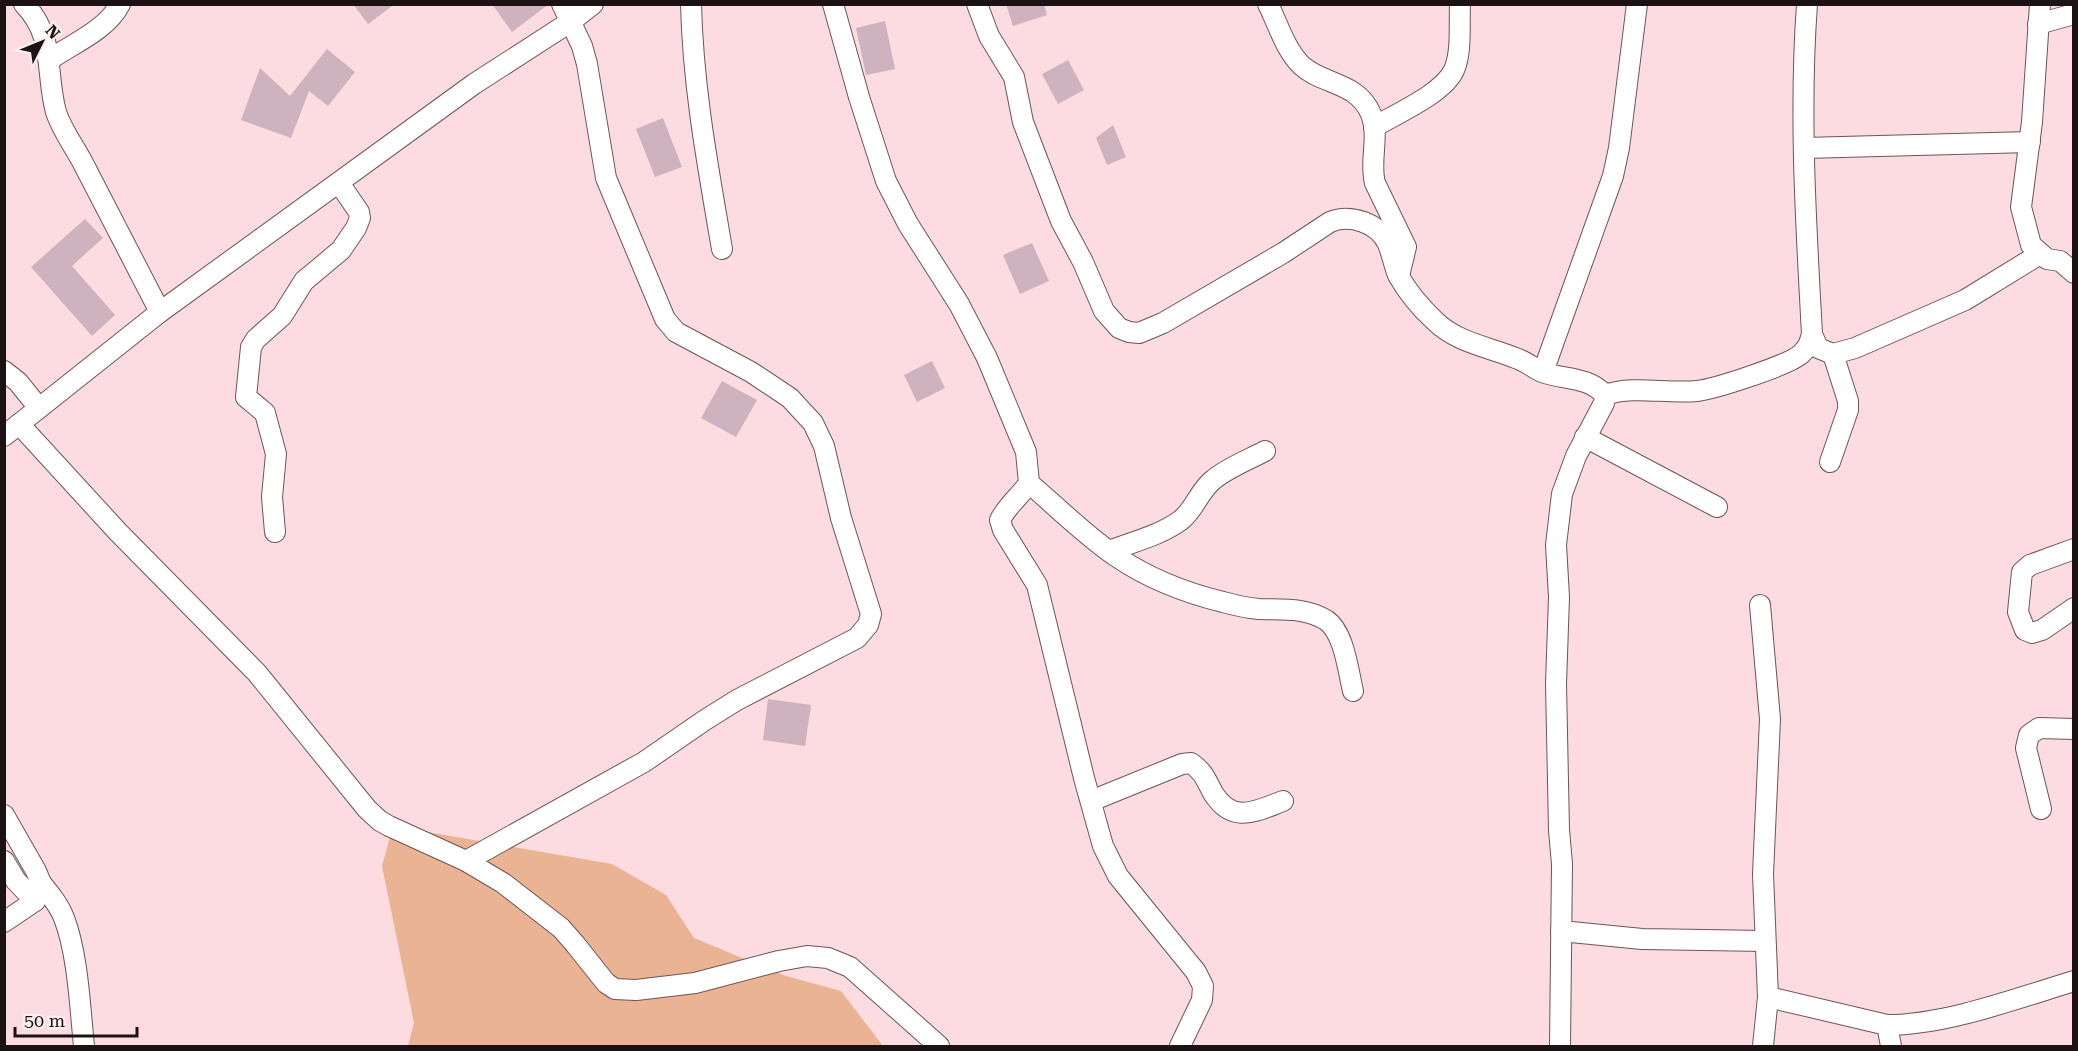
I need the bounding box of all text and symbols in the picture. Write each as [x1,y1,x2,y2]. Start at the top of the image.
north arrow [12,12,72,72]
text: N [41,21,64,43]
scale bar [15,1000,136,1038]
text: 50 m [24,1010,65,1031]

